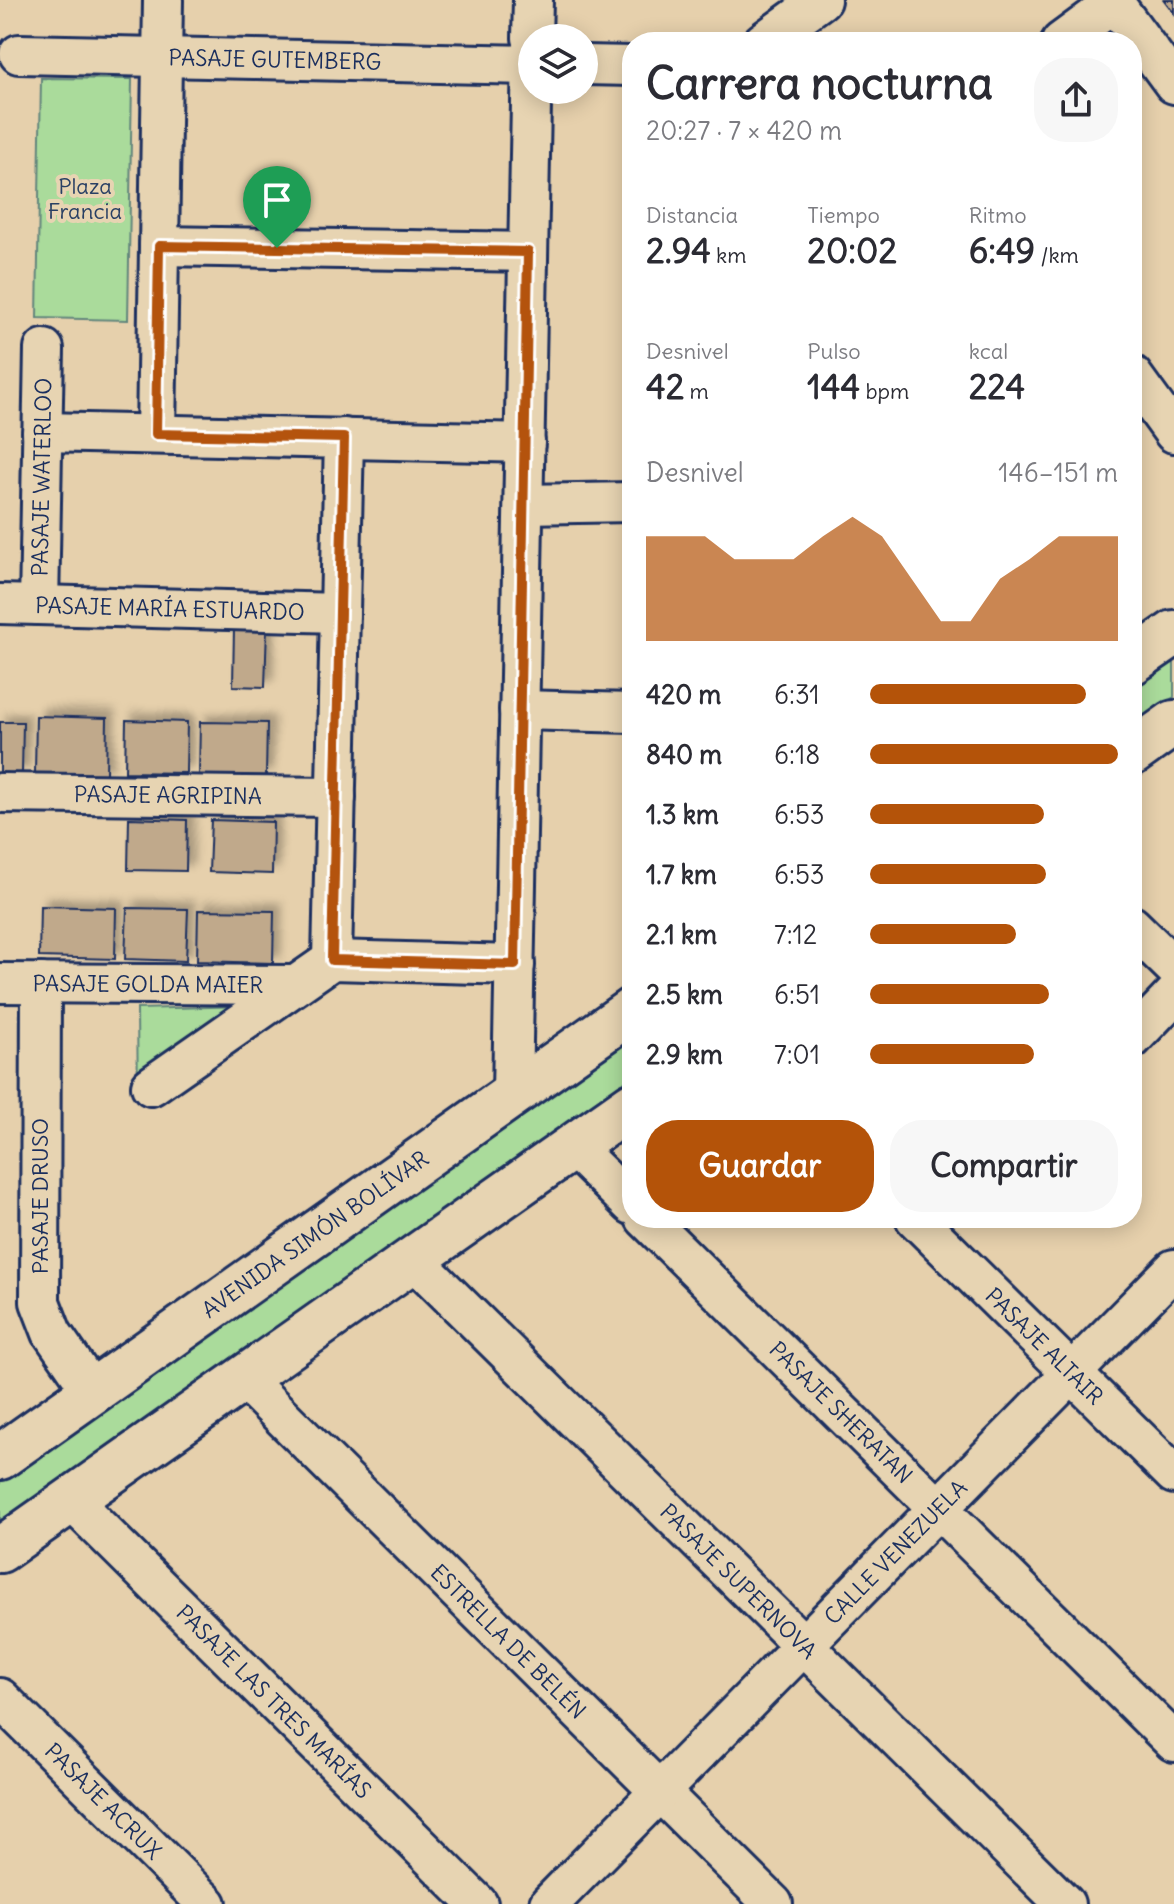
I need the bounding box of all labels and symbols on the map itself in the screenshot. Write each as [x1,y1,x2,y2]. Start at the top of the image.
street label: PASAJE GUTEMBERG [168,43,382,76]
pin [243,166,311,248]
park label: Plaza Francia [48,172,122,225]
street label: PASAJE WATERLOO [26,377,57,577]
street label: PASAJE MARÍA ESTUARDO [35,591,305,626]
street label: PASAJE AGRIPINA [74,780,262,810]
street label: PASAJE GOLDA MAIER [32,969,264,999]
street label: PASAJE DRUSO [26,1118,54,1274]
street label: AVENIDA SIMÓN BOLÍVAR [196,1144,434,1324]
street label: PASAJE ALTAIR [980,1282,1109,1410]
street label: PASAJE SHERATAN [764,1335,919,1489]
street label: CALLE VENEZUELA [818,1474,973,1630]
street label: PASAJE SUPERNOVA [654,1498,823,1665]
street label: ESTRELLA DE BELÉN [425,1558,592,1725]
street label: PASAJE LAS TRES MARÍAS [171,1599,377,1804]
street label: PASAJE ACRUX [39,1737,168,1865]

